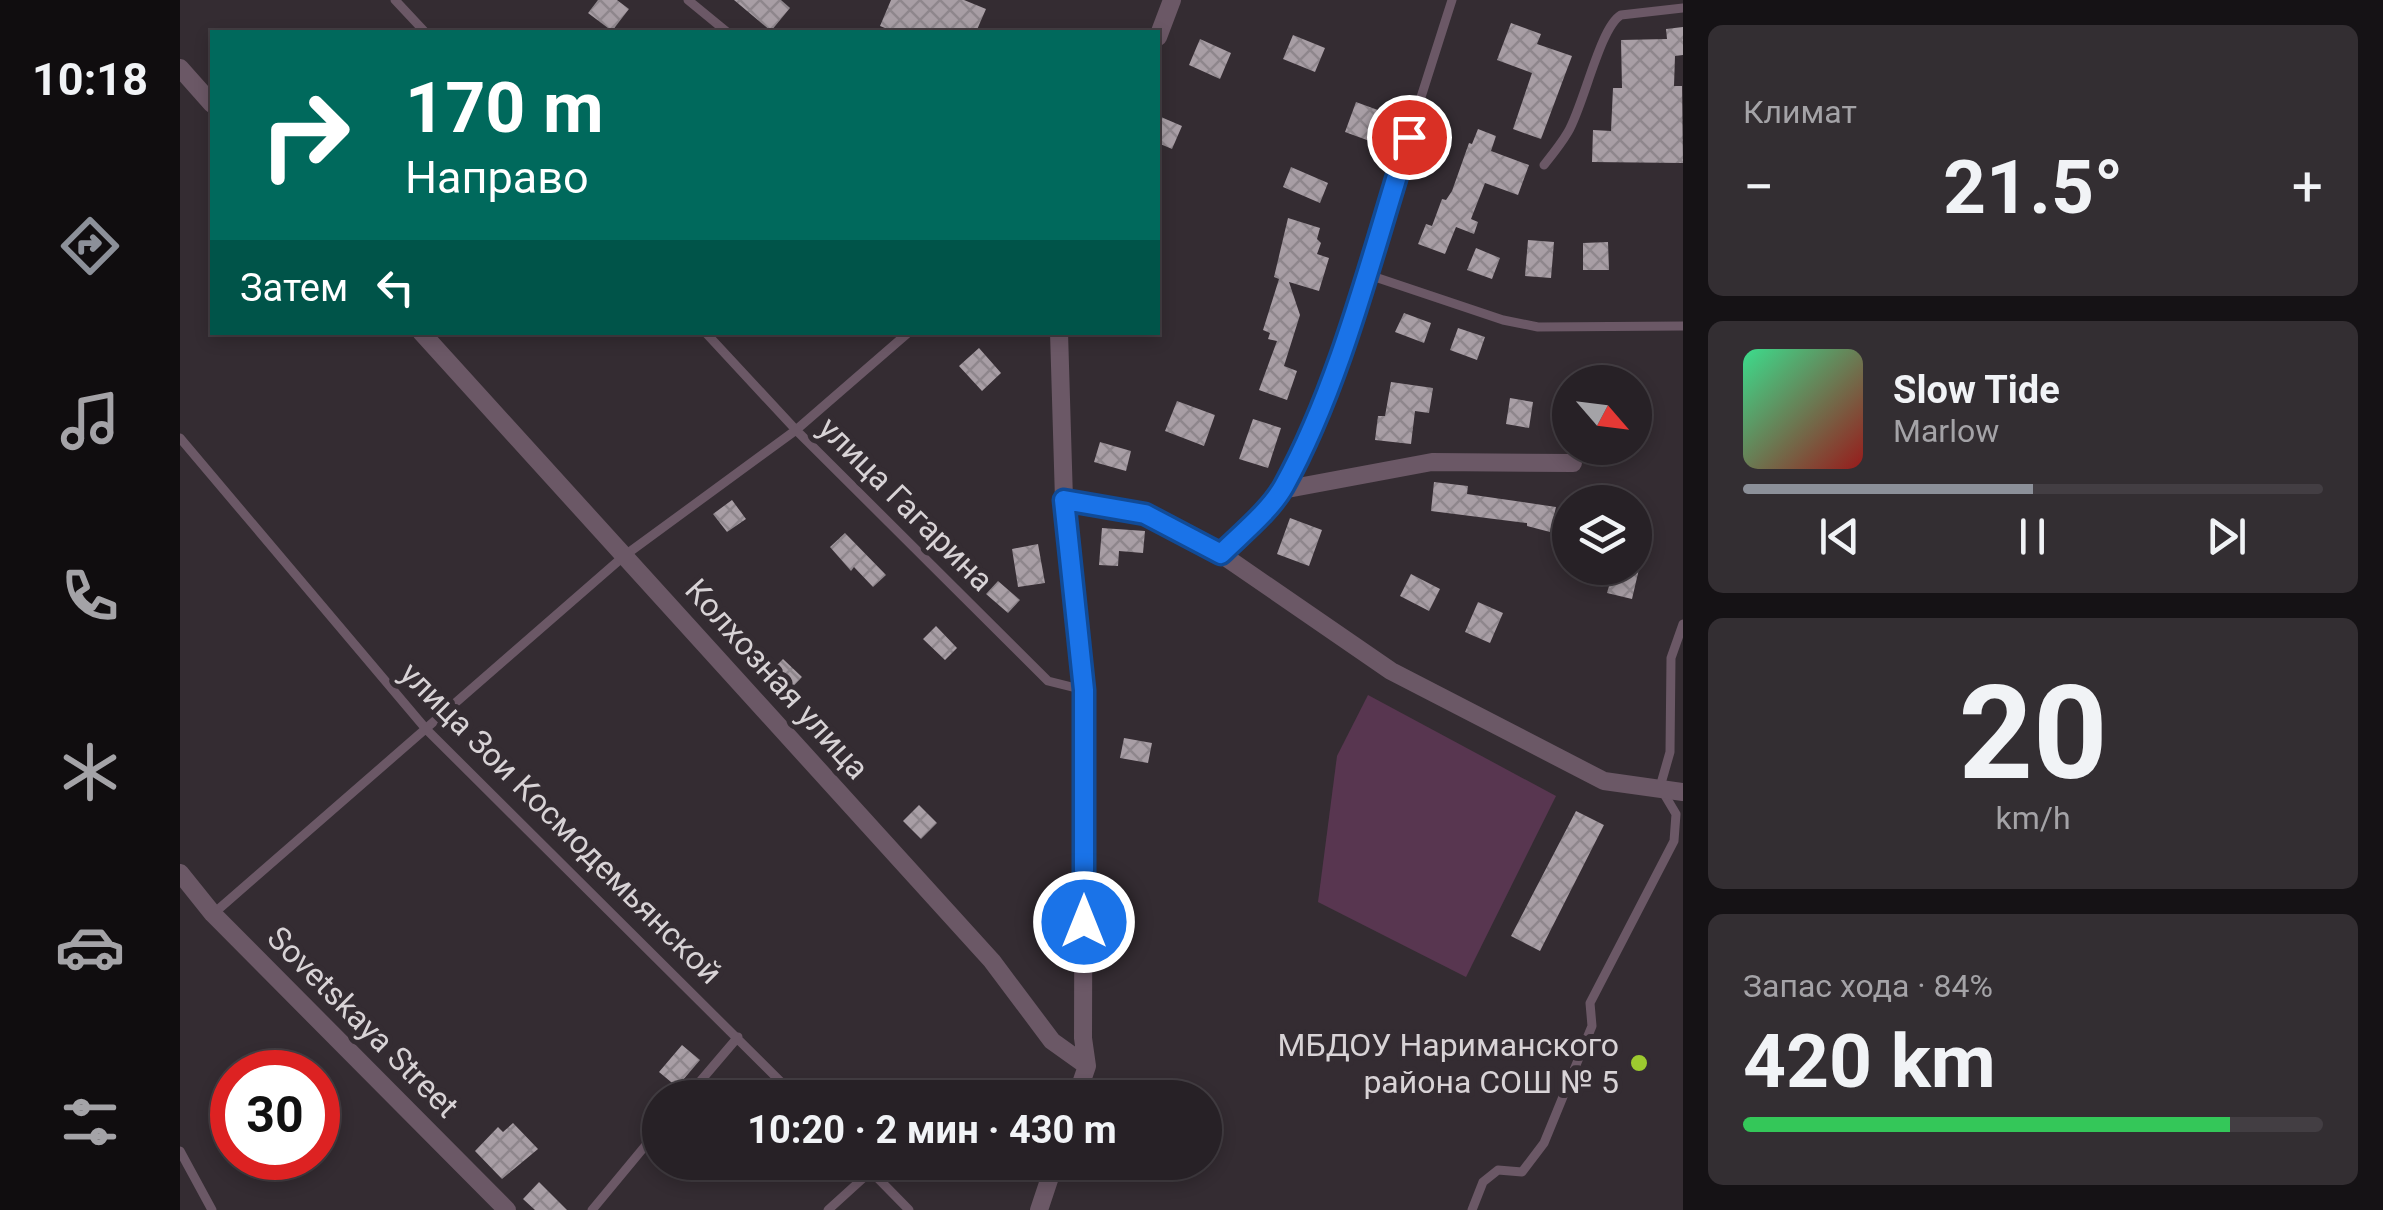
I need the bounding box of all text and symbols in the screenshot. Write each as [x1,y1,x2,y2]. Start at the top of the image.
text: 10:18 [32,53,148,106]
text: 170 m [405,67,604,149]
icon: right [240,70,370,200]
text: Климат [1743,93,1857,131]
pin [1367,95,1452,180]
icon: arrive [1382,110,1437,165]
text: 21.5° [1943,143,2123,231]
text: Направо [405,151,589,204]
text: − [1743,155,1774,219]
text: + [2292,155,2323,219]
icon: directions [55,211,125,281]
icon: left [368,260,423,315]
text: Затем [240,266,348,310]
north arrow [1552,365,1652,465]
map controls [1552,365,1652,585]
text: Slow Tide [1893,368,2060,412]
icon: music [55,386,125,456]
street label: улица Гагарина [811,409,1001,599]
text: Marlow [1893,412,1999,450]
button: layers [1552,485,1652,585]
icon: previous [1812,509,1867,564]
icon: pause [2005,509,2060,564]
icon: next [2199,509,2254,564]
icon: phone [55,561,125,631]
street label: Колхозная улица [677,571,877,787]
street label: улица Зои Космодемьянской [392,654,730,992]
text: 20 [1958,657,2108,810]
icon: climate [55,737,125,807]
text: km/h [1995,799,2071,837]
position arrow [1032,870,1136,974]
icon: car [55,912,125,982]
street label: Sovetskaya Street [260,919,466,1125]
text: Запас хода · 84% [1743,967,1993,1005]
text: 420 km [1743,1017,1996,1105]
place label: МБДОУ Нариманского района СОШ № 5 [1278,1026,1619,1101]
speed limit sign: 30 [210,1050,340,1180]
marker: МБДОУ Нариманского района СОШ № 5 [1628,1052,1650,1074]
icon: filters [55,1087,125,1157]
text: 10:20 · 2 мин · 430 m [747,1108,1117,1152]

